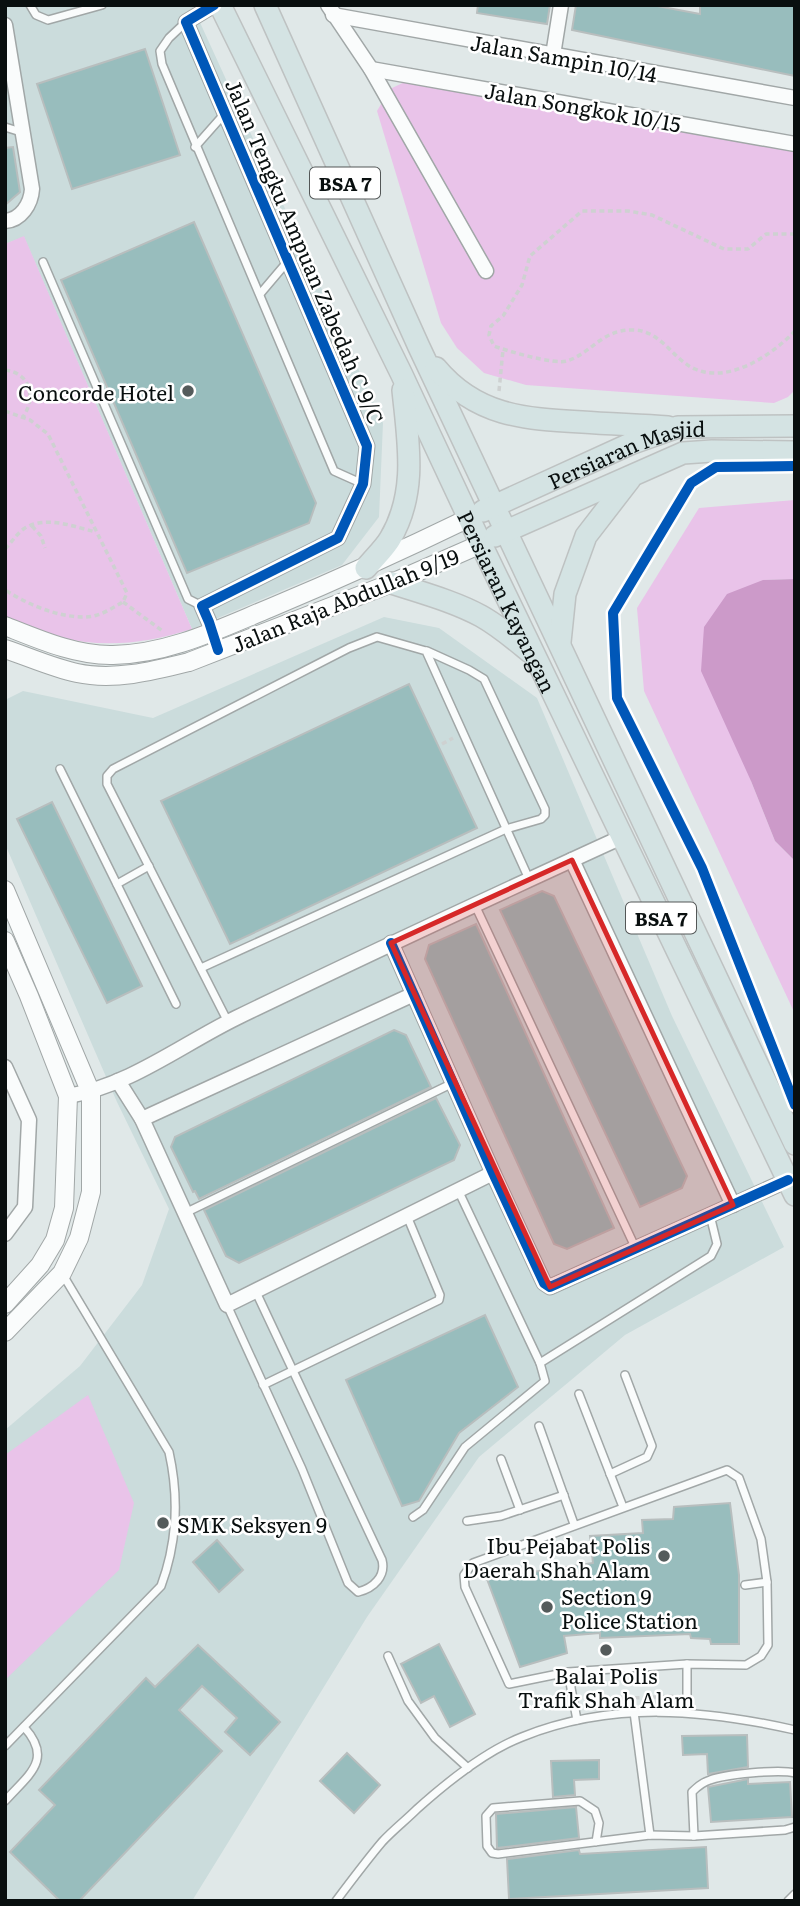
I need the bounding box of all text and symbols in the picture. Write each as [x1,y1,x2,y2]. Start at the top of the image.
street label: Jalan Sampin 10/14 [468,25,660,89]
street label: Jalan Songkok 10/15 [482,73,684,139]
street label: Jalan Tengku Ampuan Zabedah C 9/C [219,74,393,428]
road number: BSA 7 [310,168,380,198]
place label: Concorde Hotel [18,376,174,407]
marker: Concorde Hotel [180,383,196,399]
street label: Persiaran Masjid [542,411,706,495]
street label: Persiaran Kayangan [452,504,566,697]
street label: Jalan Raja Abdullah 9/19 [227,539,463,659]
road number: BSA 7 [626,902,696,934]
place label: SMK Seksyen 9 [177,1508,327,1539]
marker: SMK Seksyen 9 [155,1515,171,1531]
place label: Ibu Pejabat Polis Daerah Shah Alam [463,1529,650,1584]
marker: Ibu Pejabat Polis Daerah Shah Alam [656,1548,672,1564]
place label: Section 9 Police Station [561,1580,698,1635]
marker: Section 9 Police Station [539,1599,555,1615]
marker: Balai Polis Trafik Shah Alam [598,1642,614,1658]
place label: Balai Polis Trafik Shah Alam [518,1659,694,1714]

